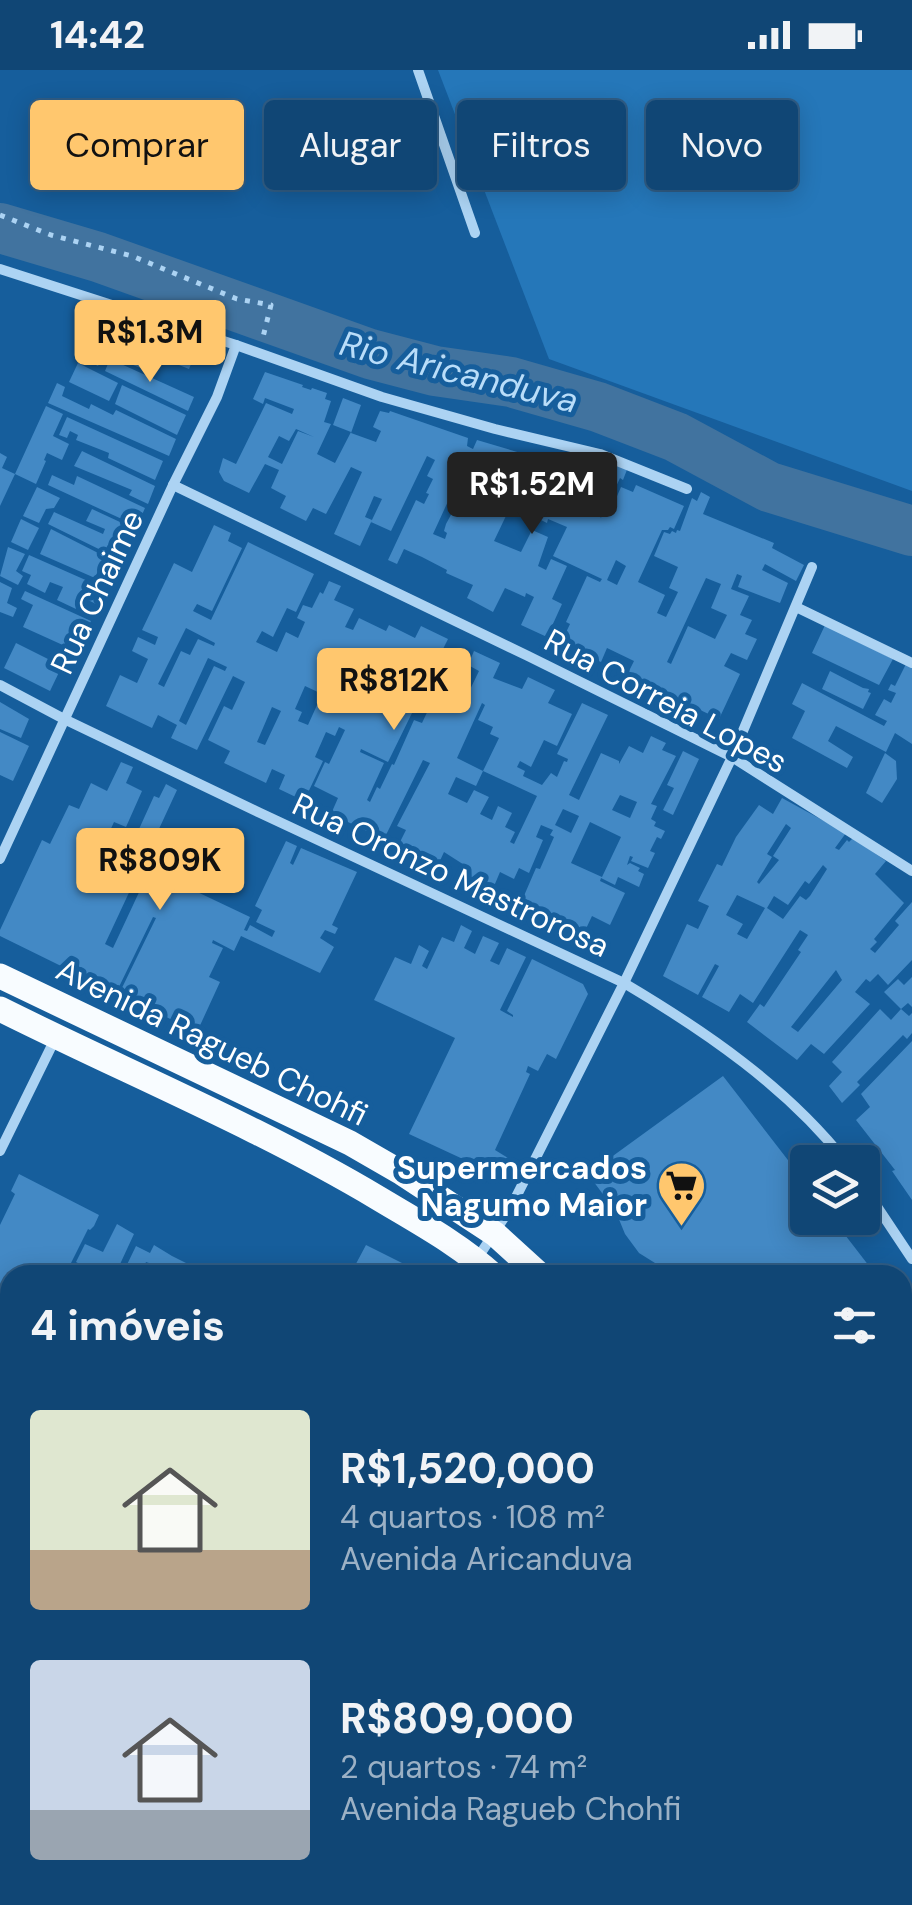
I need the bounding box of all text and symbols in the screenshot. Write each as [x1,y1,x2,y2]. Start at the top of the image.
text: 14:42 [50,10,145,60]
chip: Comprar [30,100,244,190]
chip: Alugar [264,100,437,190]
chip: Filtros [457,100,626,190]
chip: Novo [646,100,798,190]
pin: R$1.3M [69,300,231,385]
text: R$1.3M [97,311,203,353]
water label: Rio Aricanduva [335,320,583,424]
pin: R$1.52M [440,452,624,537]
text: R$1.52M [469,463,595,505]
street label: Rua Chaime [41,503,153,681]
street label: Rua Correia Lopes [537,619,795,783]
pin: R$812K [313,648,475,733]
text: R$812K [339,659,449,701]
street label: Rua Oronzo Mastrorosa [286,783,616,967]
pin: R$809K [79,828,241,913]
text: R$809K [98,839,222,881]
street label: Avenida Ragueb Chohfi [49,948,375,1136]
map controls [790,1145,880,1235]
button: layers [790,1145,880,1235]
place label: Supermercados Nagumo Maior [397,1147,647,1226]
supermarket icon: Supermercados Nagumo Maior [656,1160,708,1228]
text: 4 imóveis [30,1298,225,1353]
icon: filters [827,1298,882,1353]
text: R$1,520,000 [340,1441,595,1496]
icon: home [110,1450,230,1570]
text: 4 quartos · 108 m² [340,1496,605,1538]
text: Avenida Aricanduva [340,1538,633,1580]
text: R$809,000 [340,1691,574,1746]
icon: home [110,1700,230,1820]
text: 2 quartos · 74 m² [340,1746,587,1788]
text: Avenida Ragueb Chohfi [340,1788,682,1830]

